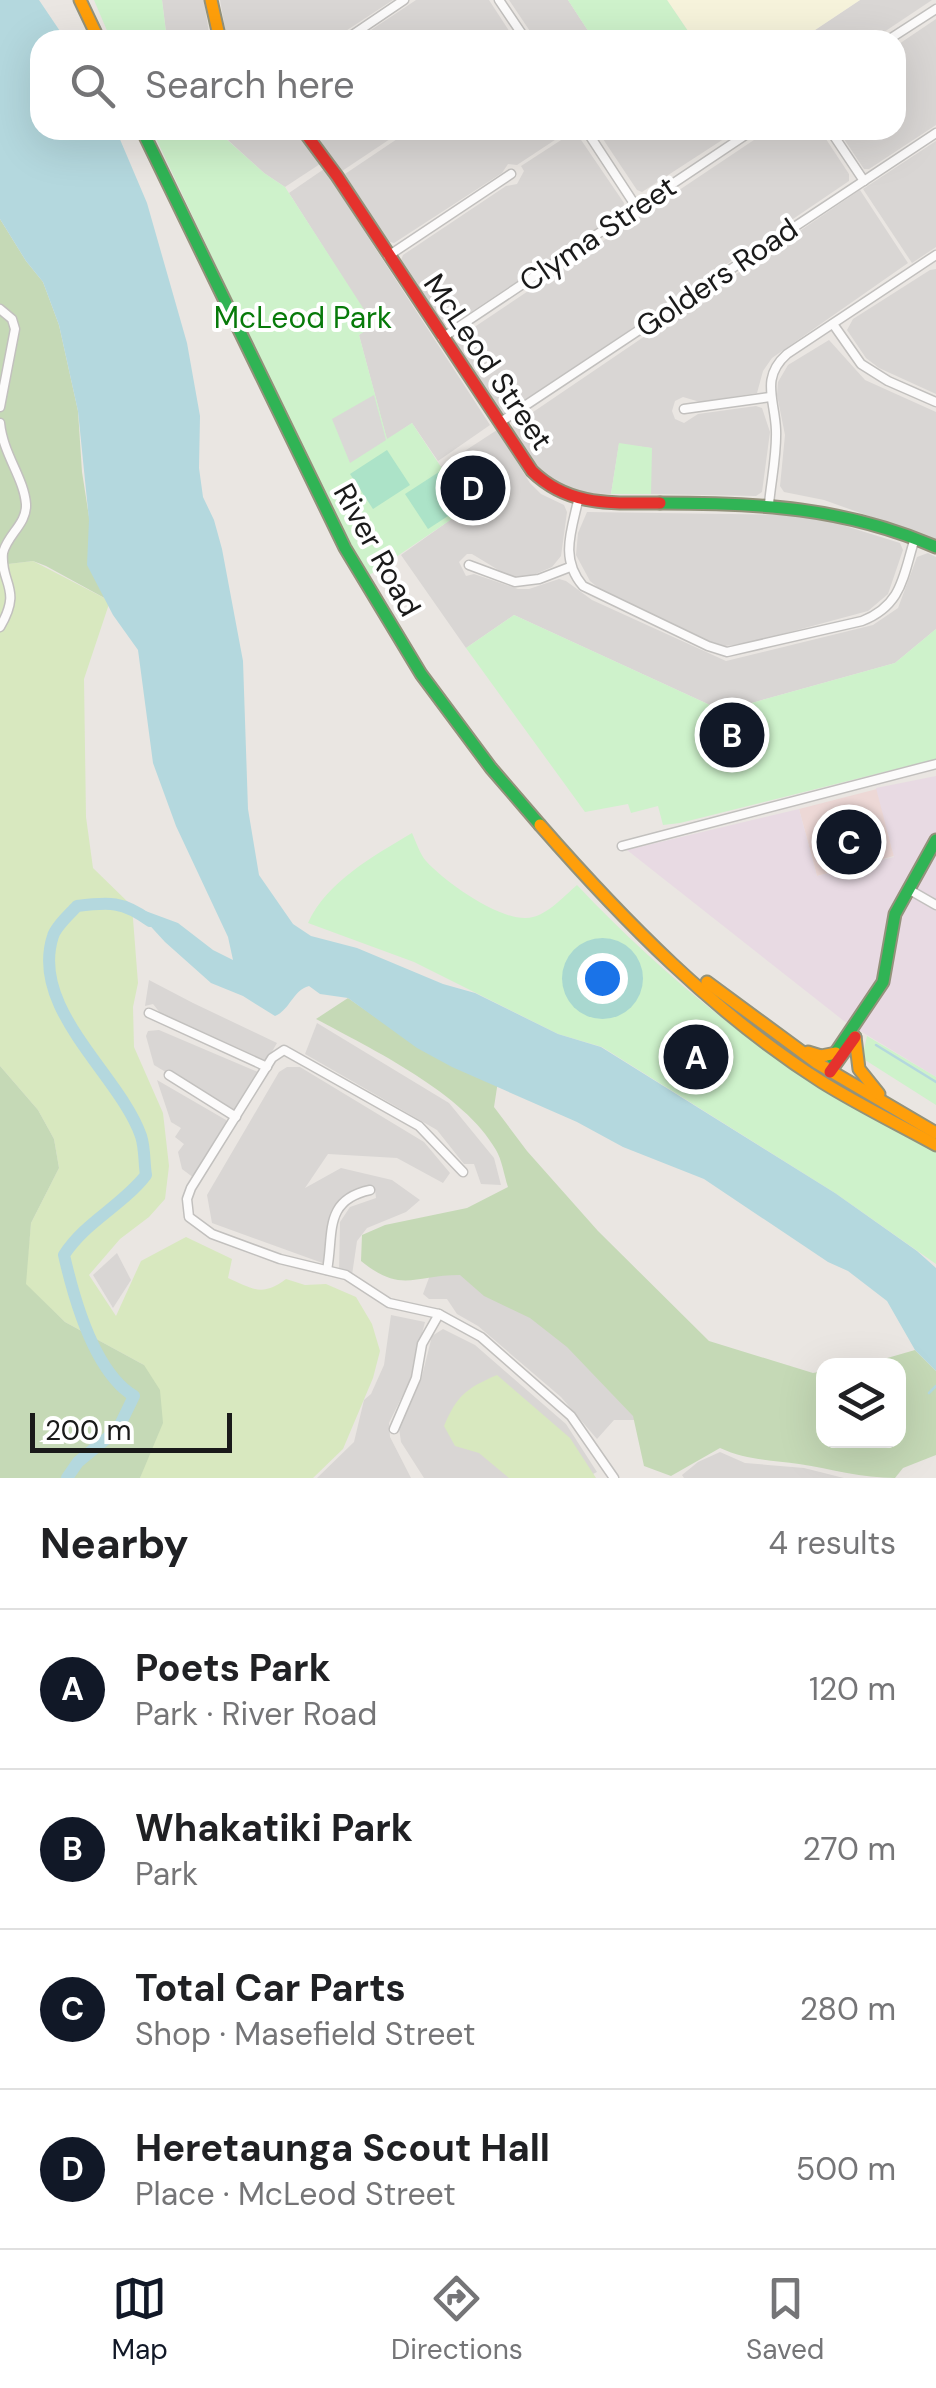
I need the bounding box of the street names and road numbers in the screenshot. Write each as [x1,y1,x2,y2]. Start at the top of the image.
street label: Clyma Street [512,167,684,300]
street label: Golders Road [628,209,805,346]
street label: McLeod Street [415,266,562,457]
street label: River Road [325,476,430,623]

